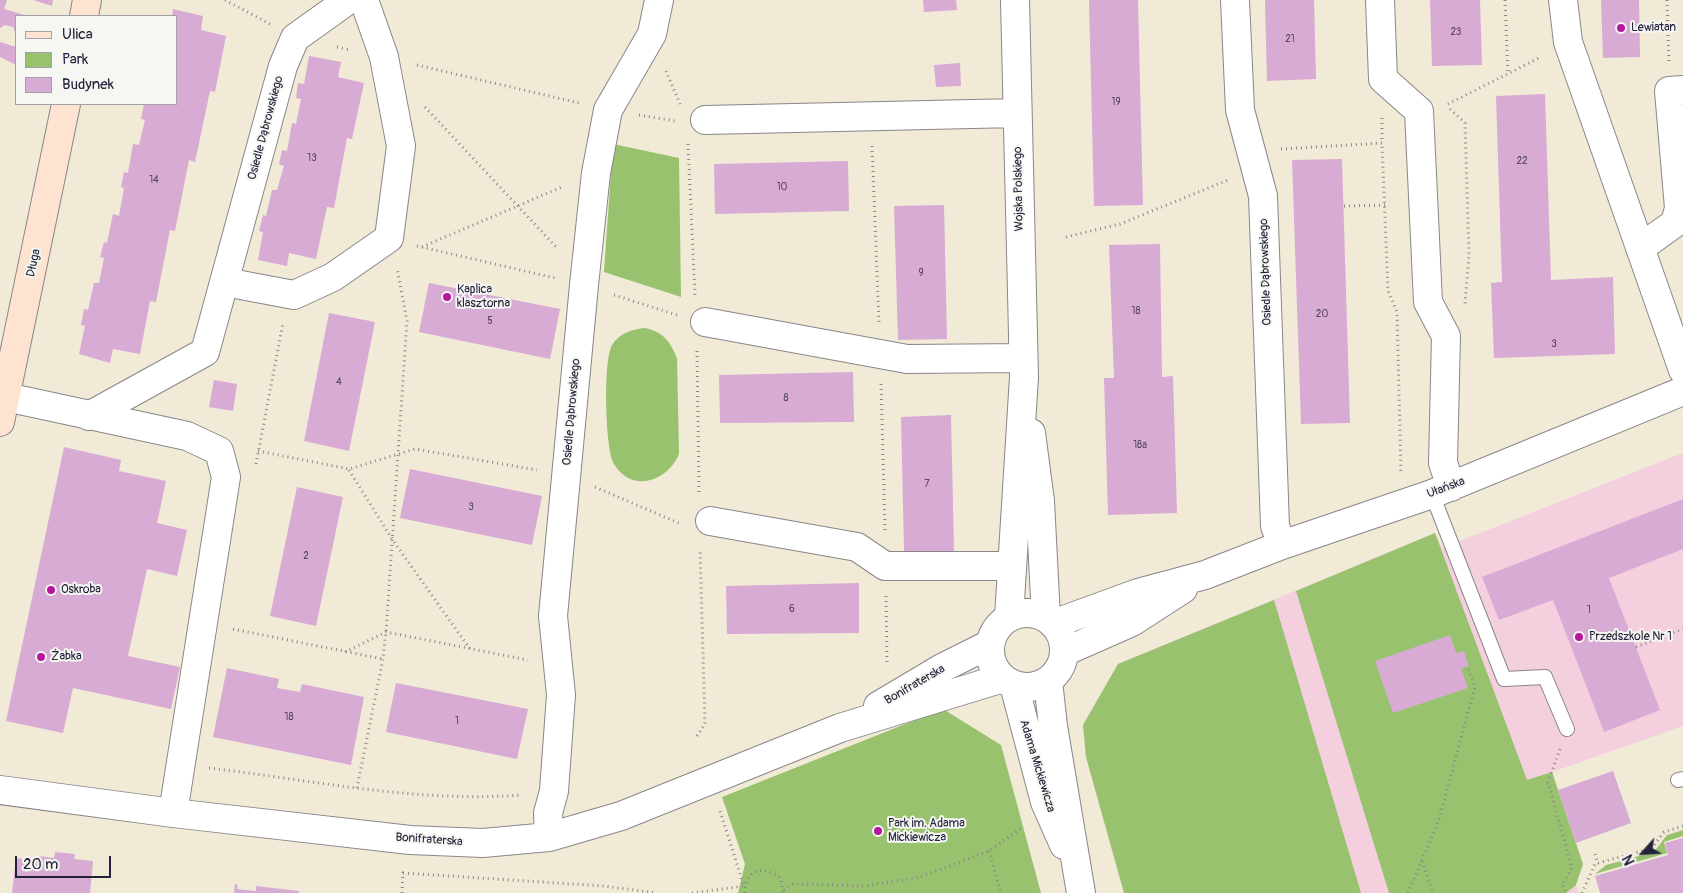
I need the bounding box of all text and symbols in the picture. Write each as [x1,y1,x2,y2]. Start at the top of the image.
legend [15,15,178,105]
place label: Lewiatan [1631,21,1676,35]
marker: Lewiatan [1615,22,1627,34]
text: Ulica [62,25,93,44]
house number: 23 [1451,26,1461,38]
house number: 21 [1285,33,1295,45]
text: Park [62,50,88,69]
street label: Osiedle Dąbrowskiego [245,74,287,182]
text: Budynek [62,75,114,94]
house number: 19 [1111,96,1121,108]
street label: Wojska Polskiego [1011,146,1027,232]
house number: 13 [307,152,317,164]
house number: 22 [1516,155,1528,167]
house number: 14 [149,174,159,186]
house number: 10 [777,181,787,193]
street label: Osiedle Dąbrowskiego [1257,218,1275,326]
street label: Długa [24,248,44,278]
house number: 9 [918,267,924,279]
place label: Kaplica klasztorna [457,283,510,311]
marker: Kaplica klasztorna [441,291,453,303]
house number: 18 [1132,305,1140,317]
house number: 20 [1316,308,1328,320]
house number: 5 [487,315,493,327]
house number: 3 [1551,338,1557,350]
street label: Osiedle Dąbrowskiego [560,358,584,466]
house number: 4 [336,376,342,388]
house number: 8 [783,392,789,404]
house number: 18a [1133,439,1147,451]
street label: Ułańska [1425,474,1467,502]
house number: 7 [924,478,930,490]
house number: 3 [468,501,474,513]
house number: 2 [303,550,309,562]
place label: Oskroba [61,583,101,597]
marker: Oskroba [45,584,57,596]
house number: 6 [789,603,795,615]
house number: 1 [1587,604,1591,616]
place label: Przedszkole Nr 1 [1589,630,1672,644]
marker: Przedszkole Nr 1 [1573,631,1585,643]
place label: Żabka [51,650,82,664]
marker: Żabka [35,651,47,663]
street label: Bonifraterska [882,662,948,708]
house number: 18 [285,711,293,723]
house number: 1 [455,715,459,727]
street label: Adama Mickiewicza [1016,718,1058,814]
place label: Park im. Adama Mickiewicza [888,817,965,845]
marker: Park im. Adama Mickiewicza [872,825,884,837]
north arrow [1618,828,1668,878]
street label: Bonifraterska [395,830,463,850]
scale bar [18,846,114,878]
text: N [1619,852,1639,868]
text: 20 m [23,855,58,874]

